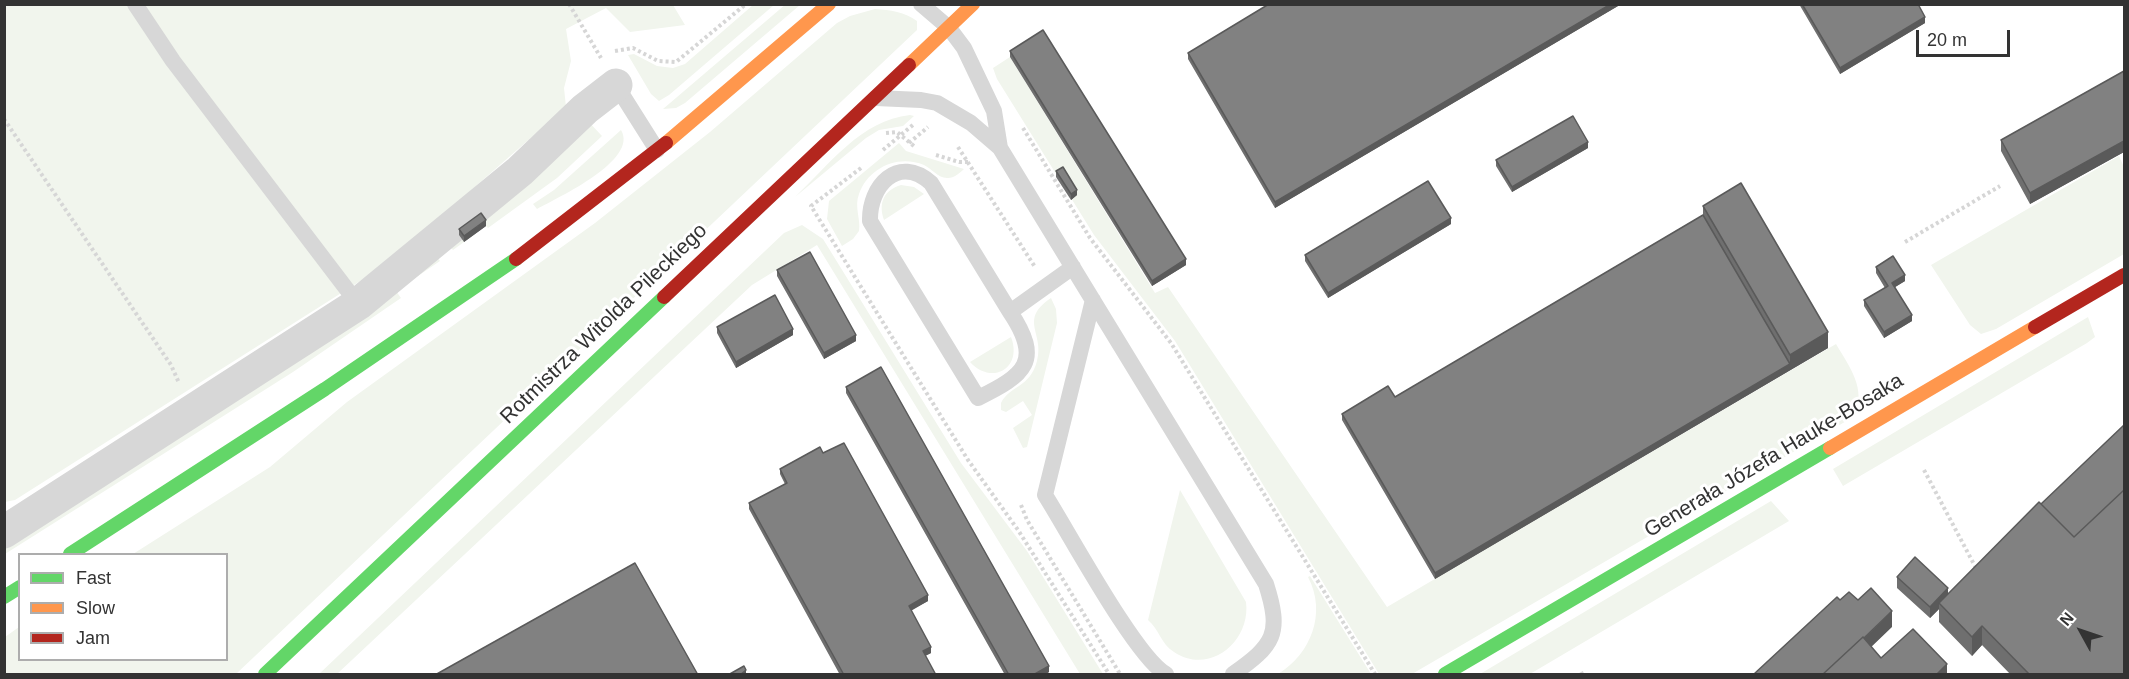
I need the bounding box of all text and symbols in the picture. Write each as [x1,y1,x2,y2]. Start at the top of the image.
scale bar [1919,18,2014,56]
text: 20 m [1927,30,1967,50]
street label: Rotmistrza Witolda Pileckiego [495,218,713,430]
street label: Generała Józefa Hauke-Bosaka [1640,369,1908,543]
legend [18,553,228,661]
text: Fast [76,568,111,588]
text: Slow [76,598,115,618]
north arrow [2051,601,2111,661]
text: N [2057,609,2077,629]
text: Jam [76,628,110,648]

